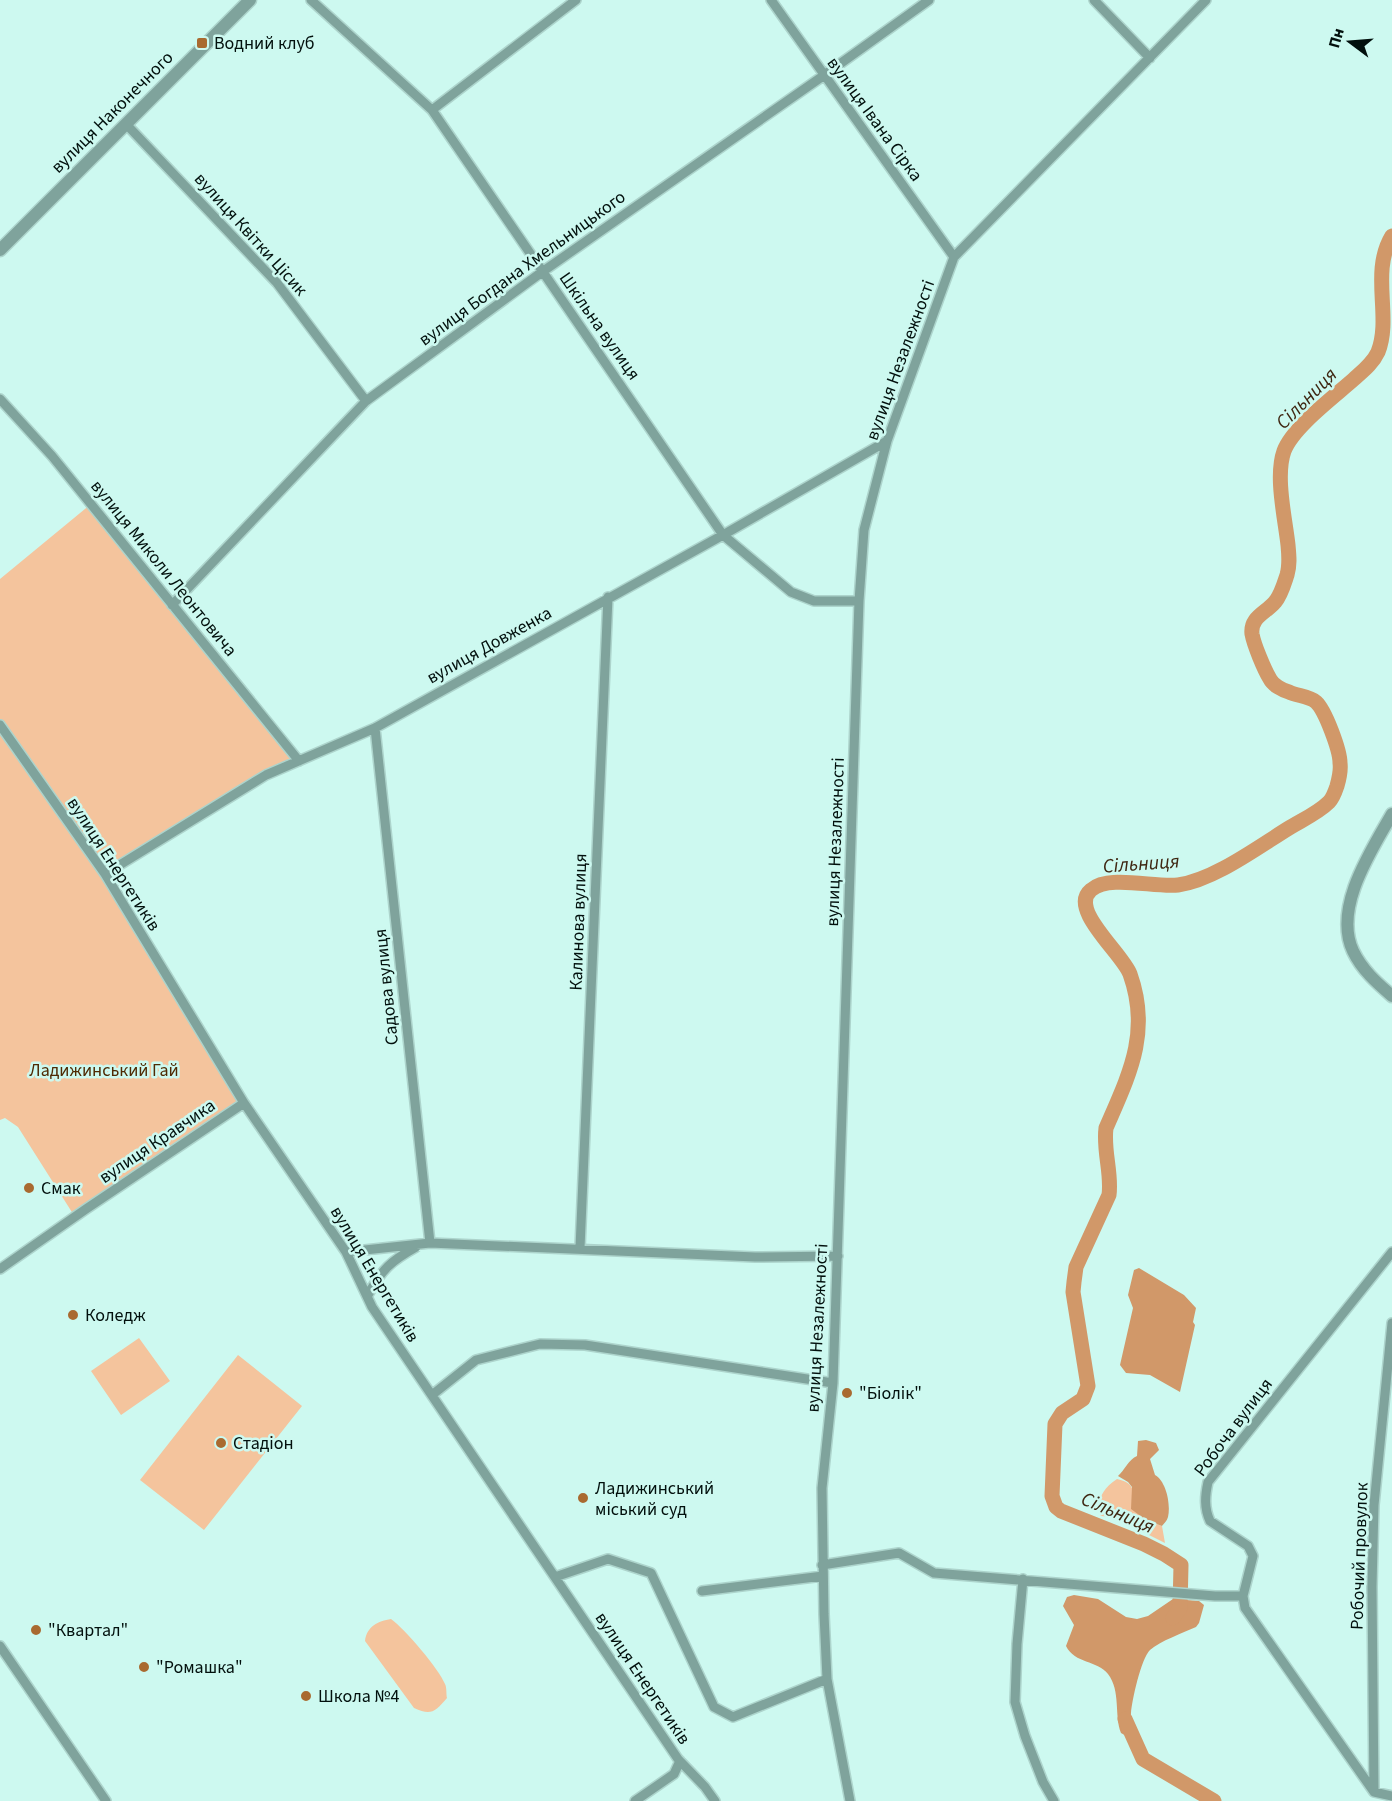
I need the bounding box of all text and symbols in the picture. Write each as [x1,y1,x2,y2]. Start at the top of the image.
north arrow [1320,12,1380,72]
text: Пн [1323,26,1350,51]
place label: Водний клуб [214,31,315,56]
marker: Водний клуб [195,36,209,50]
street label: вулиця Наконечного [46,46,179,179]
street label: вулиця Івана Сірка [821,52,928,187]
street label: вулиця Квітки Цісик [188,167,313,302]
street label: вулиця Богдана Хмельницького [414,185,631,352]
street label: Шкільна вулиця [553,267,646,385]
street label: вулиця Незалежності [860,276,941,444]
water label: Сільниця [1270,362,1344,436]
street label: вулиця Миколи Леонтовича [85,475,243,662]
street label: вулиця Довженка [422,601,556,690]
street label: вулиця Незалежності [820,757,851,927]
street label: вулиця Енергетиків [61,793,166,936]
water label: Сільниця [1102,847,1180,881]
street label: Калинова вулиця [564,853,593,991]
street label: Садова вулиця [368,928,405,1046]
park label: Ладижинський Гай [29,1058,179,1083]
street label: вулиця Кравчика [94,1093,220,1190]
place label: Смак [41,1176,81,1201]
marker: Смак [22,1181,36,1195]
street label: вулиця Енергетиків [324,1201,425,1347]
street label: вулиця Незалежності [801,1243,834,1413]
place label: Коледж [85,1303,146,1328]
marker: Коледж [66,1308,80,1322]
street label: Робоча вулиця [1188,1373,1279,1482]
place label: "Біолік" [859,1381,922,1406]
marker: "Біолік" [840,1386,854,1400]
place label: Стадіон [233,1431,294,1456]
marker: Стадіон [214,1436,228,1450]
place label: Ладижинський міський суд [595,1476,714,1522]
street label: Робочий провулок [1344,1482,1375,1630]
water label: Сільниця [1077,1485,1158,1541]
marker: Ладижинський міський суд [576,1491,590,1505]
street label: вулиця Енергетиків [589,1607,696,1749]
place label: "Квартал" [48,1618,128,1643]
marker: "Квартал" [29,1623,43,1637]
place label: "Ромашка" [156,1655,243,1680]
marker: "Ромашка" [137,1660,151,1674]
place label: Школа №4 [318,1684,399,1709]
marker: Школа №4 [299,1689,313,1703]

